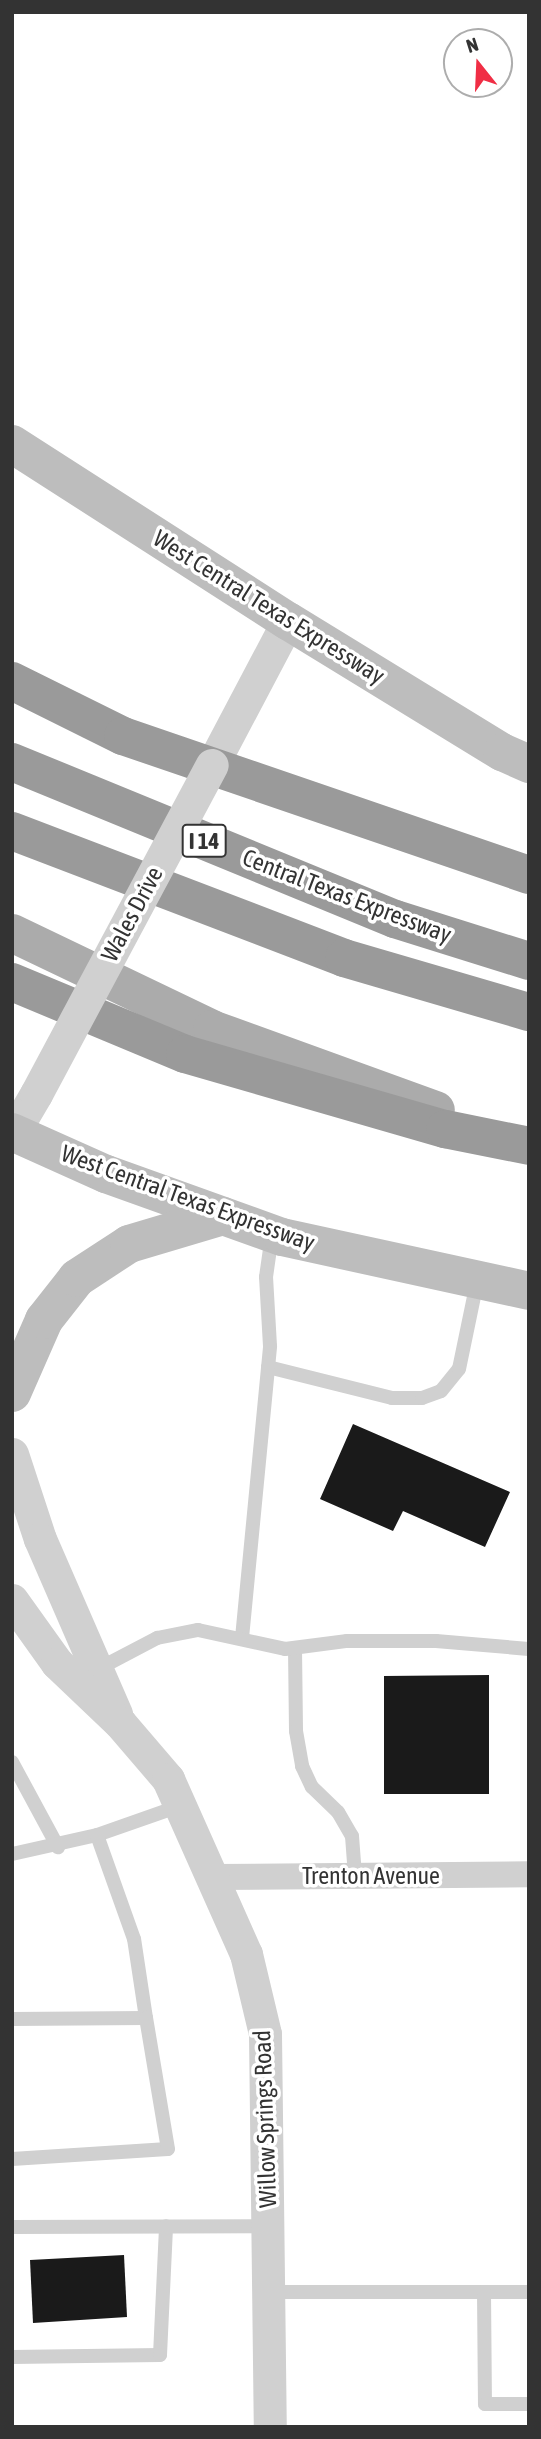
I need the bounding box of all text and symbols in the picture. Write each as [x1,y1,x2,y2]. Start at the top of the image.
north arrow [443,28,513,98]
text: N [463,33,481,57]
street label: West Central Texas Expressway [148,524,390,690]
road number: I 14 [181,821,227,860]
street label: Central Texas Expressway [239,843,455,949]
street label: Wales Drive [95,862,169,966]
street label: West Central Texas Expressway [57,1139,319,1257]
street label: Trenton Avenue [302,1862,440,1890]
street label: Willow Springs Road [248,2030,282,2208]

